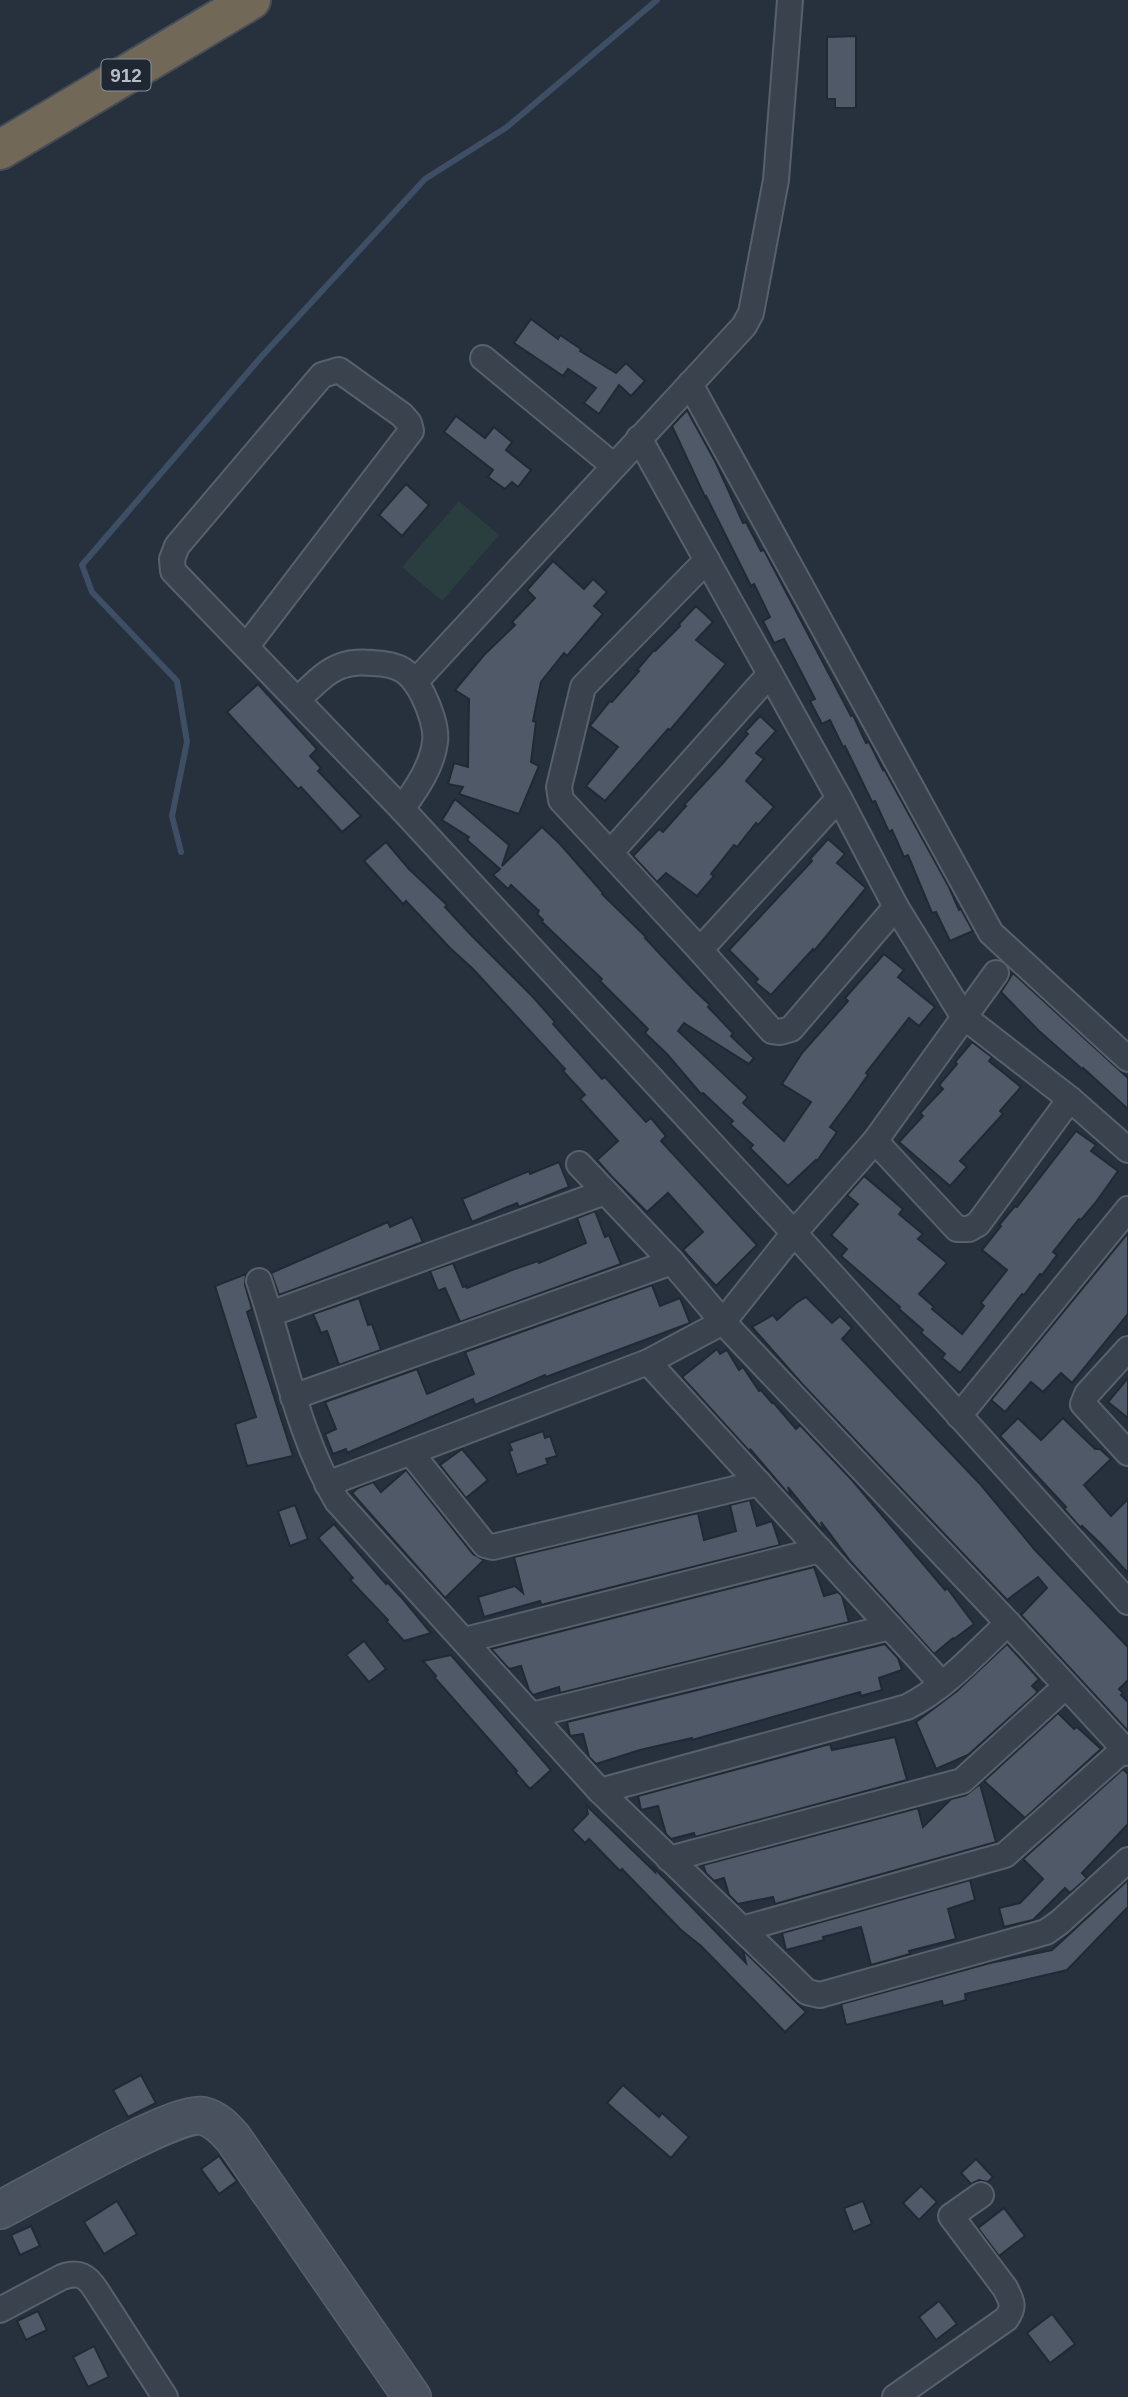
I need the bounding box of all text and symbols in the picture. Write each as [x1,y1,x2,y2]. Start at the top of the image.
road number: 912 [102,60,150,90]

